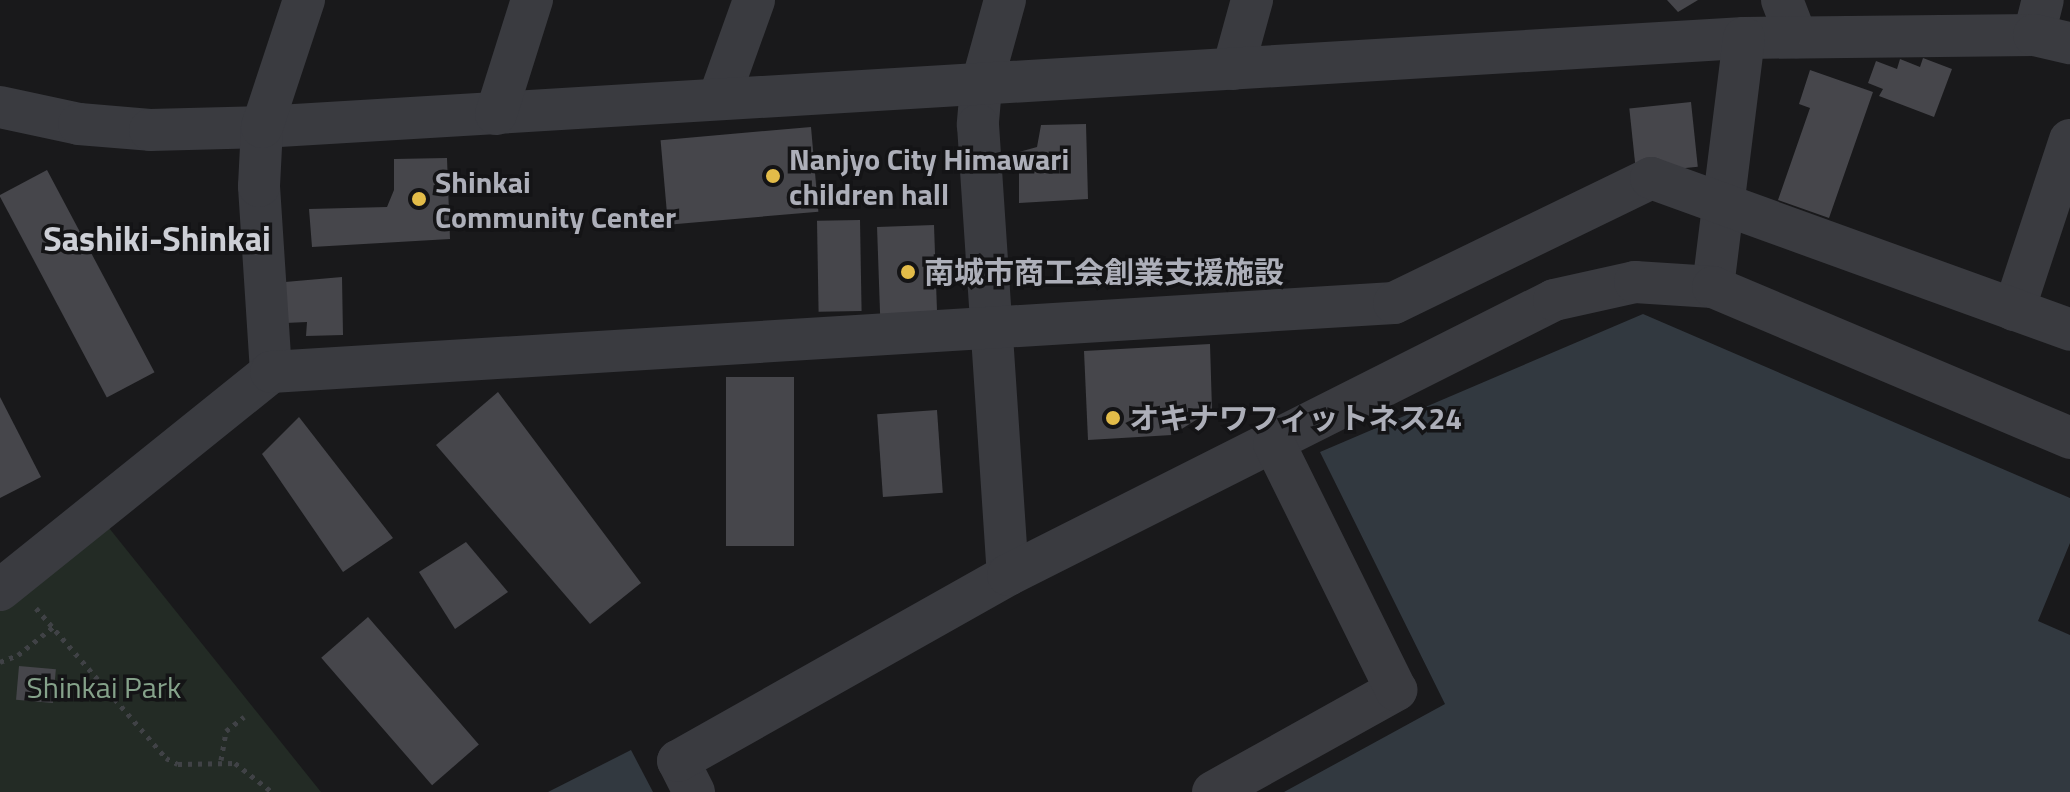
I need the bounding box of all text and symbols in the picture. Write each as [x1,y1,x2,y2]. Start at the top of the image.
place label: Nanjyo City Himawari children hall [789,141,1069,212]
place label: Shinkai Community Center [435,164,676,234]
marker: Nanjyo City Himawari children hall [764,167,782,185]
marker: Shinkai Community Center [410,190,428,208]
district label: Sashiki-Shinkai [43,219,271,259]
place label: 南城市商工会創業支援施設 [924,254,1284,290]
marker: 南城市商工会創業支援施設 [899,263,917,281]
place label: オキナワフィットネス24 [1129,400,1463,436]
marker: オキナワフィットネス24 [1104,409,1122,427]
park label: Shinkai Park [27,669,181,705]

